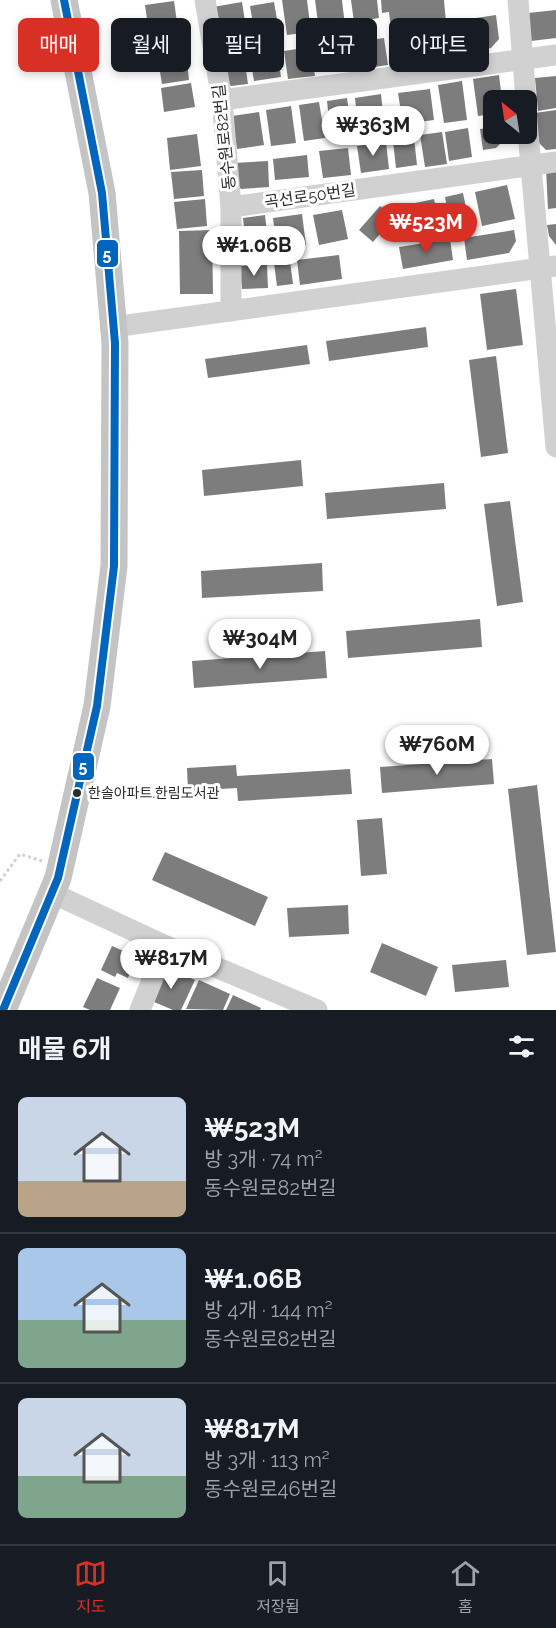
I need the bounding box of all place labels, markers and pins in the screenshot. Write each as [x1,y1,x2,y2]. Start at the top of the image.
pin: ₩363M [331,106,415,157]
pin: ₩523M [384,203,468,254]
pin: ₩1.06B [205,226,303,277]
pin: ₩304M [218,619,302,670]
pin: ₩760M [395,725,479,776]
place label: 한솔아파트.한림도서관 [88,785,220,801]
marker: 한솔아파트.한림도서관 [71,787,83,799]
pin: ₩817M [129,939,213,990]

